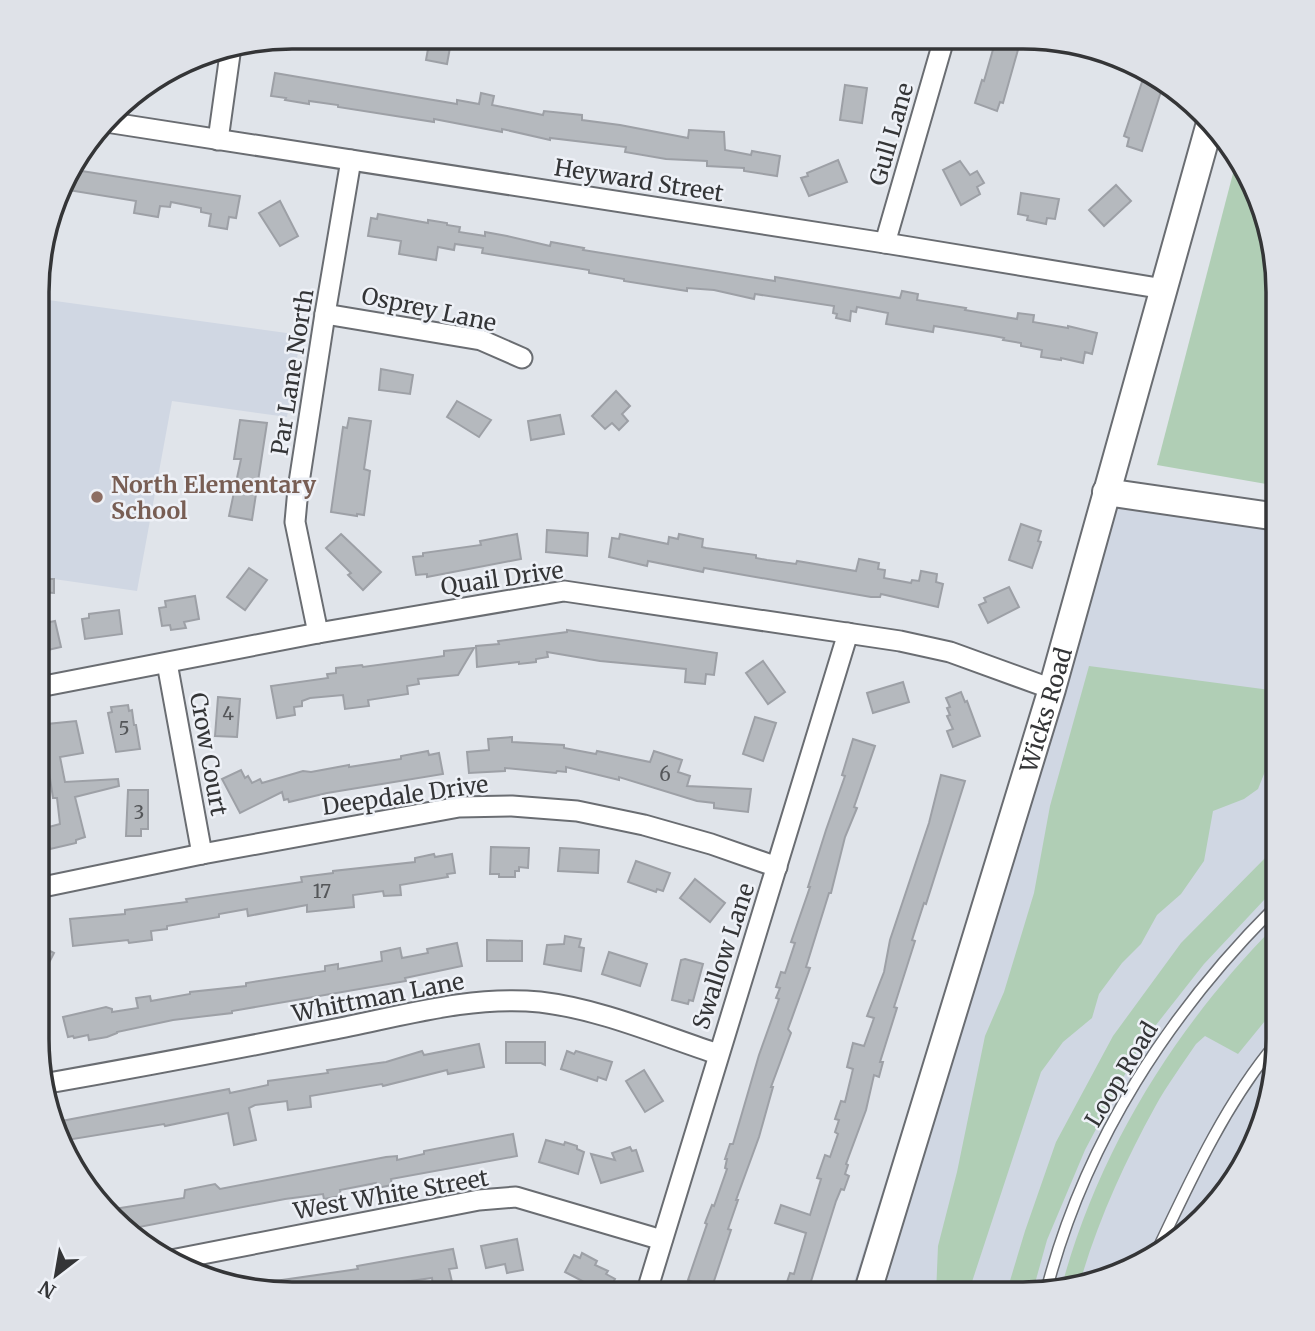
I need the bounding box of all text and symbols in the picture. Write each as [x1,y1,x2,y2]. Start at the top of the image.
street label: Gull Lane [863,79,919,189]
street label: Heyward Street [552,152,726,208]
street label: Osprey Lane [359,281,499,337]
street label: Par Lane North [265,287,319,457]
place label: North Elementary School [111,470,316,525]
marker: North Elementary School [89,489,105,505]
street label: Quail Drive [439,555,565,601]
street label: Wicks Road [1013,644,1077,776]
street label: Crow Court [184,690,234,818]
house number: 4 [222,701,234,725]
house number: 5 [118,716,130,740]
house number: 6 [659,762,671,786]
street label: Deepdale Drive [320,769,490,821]
house number: 3 [134,800,144,824]
house number: 17 [313,879,331,903]
street label: Swallow Lane [686,879,760,1033]
street label: Whittman Lane [289,966,466,1028]
street label: Loop Road [1078,1016,1164,1132]
street label: West White Street [290,1163,491,1226]
north arrow [21,1240,91,1310]
text: N [35,1275,60,1304]

